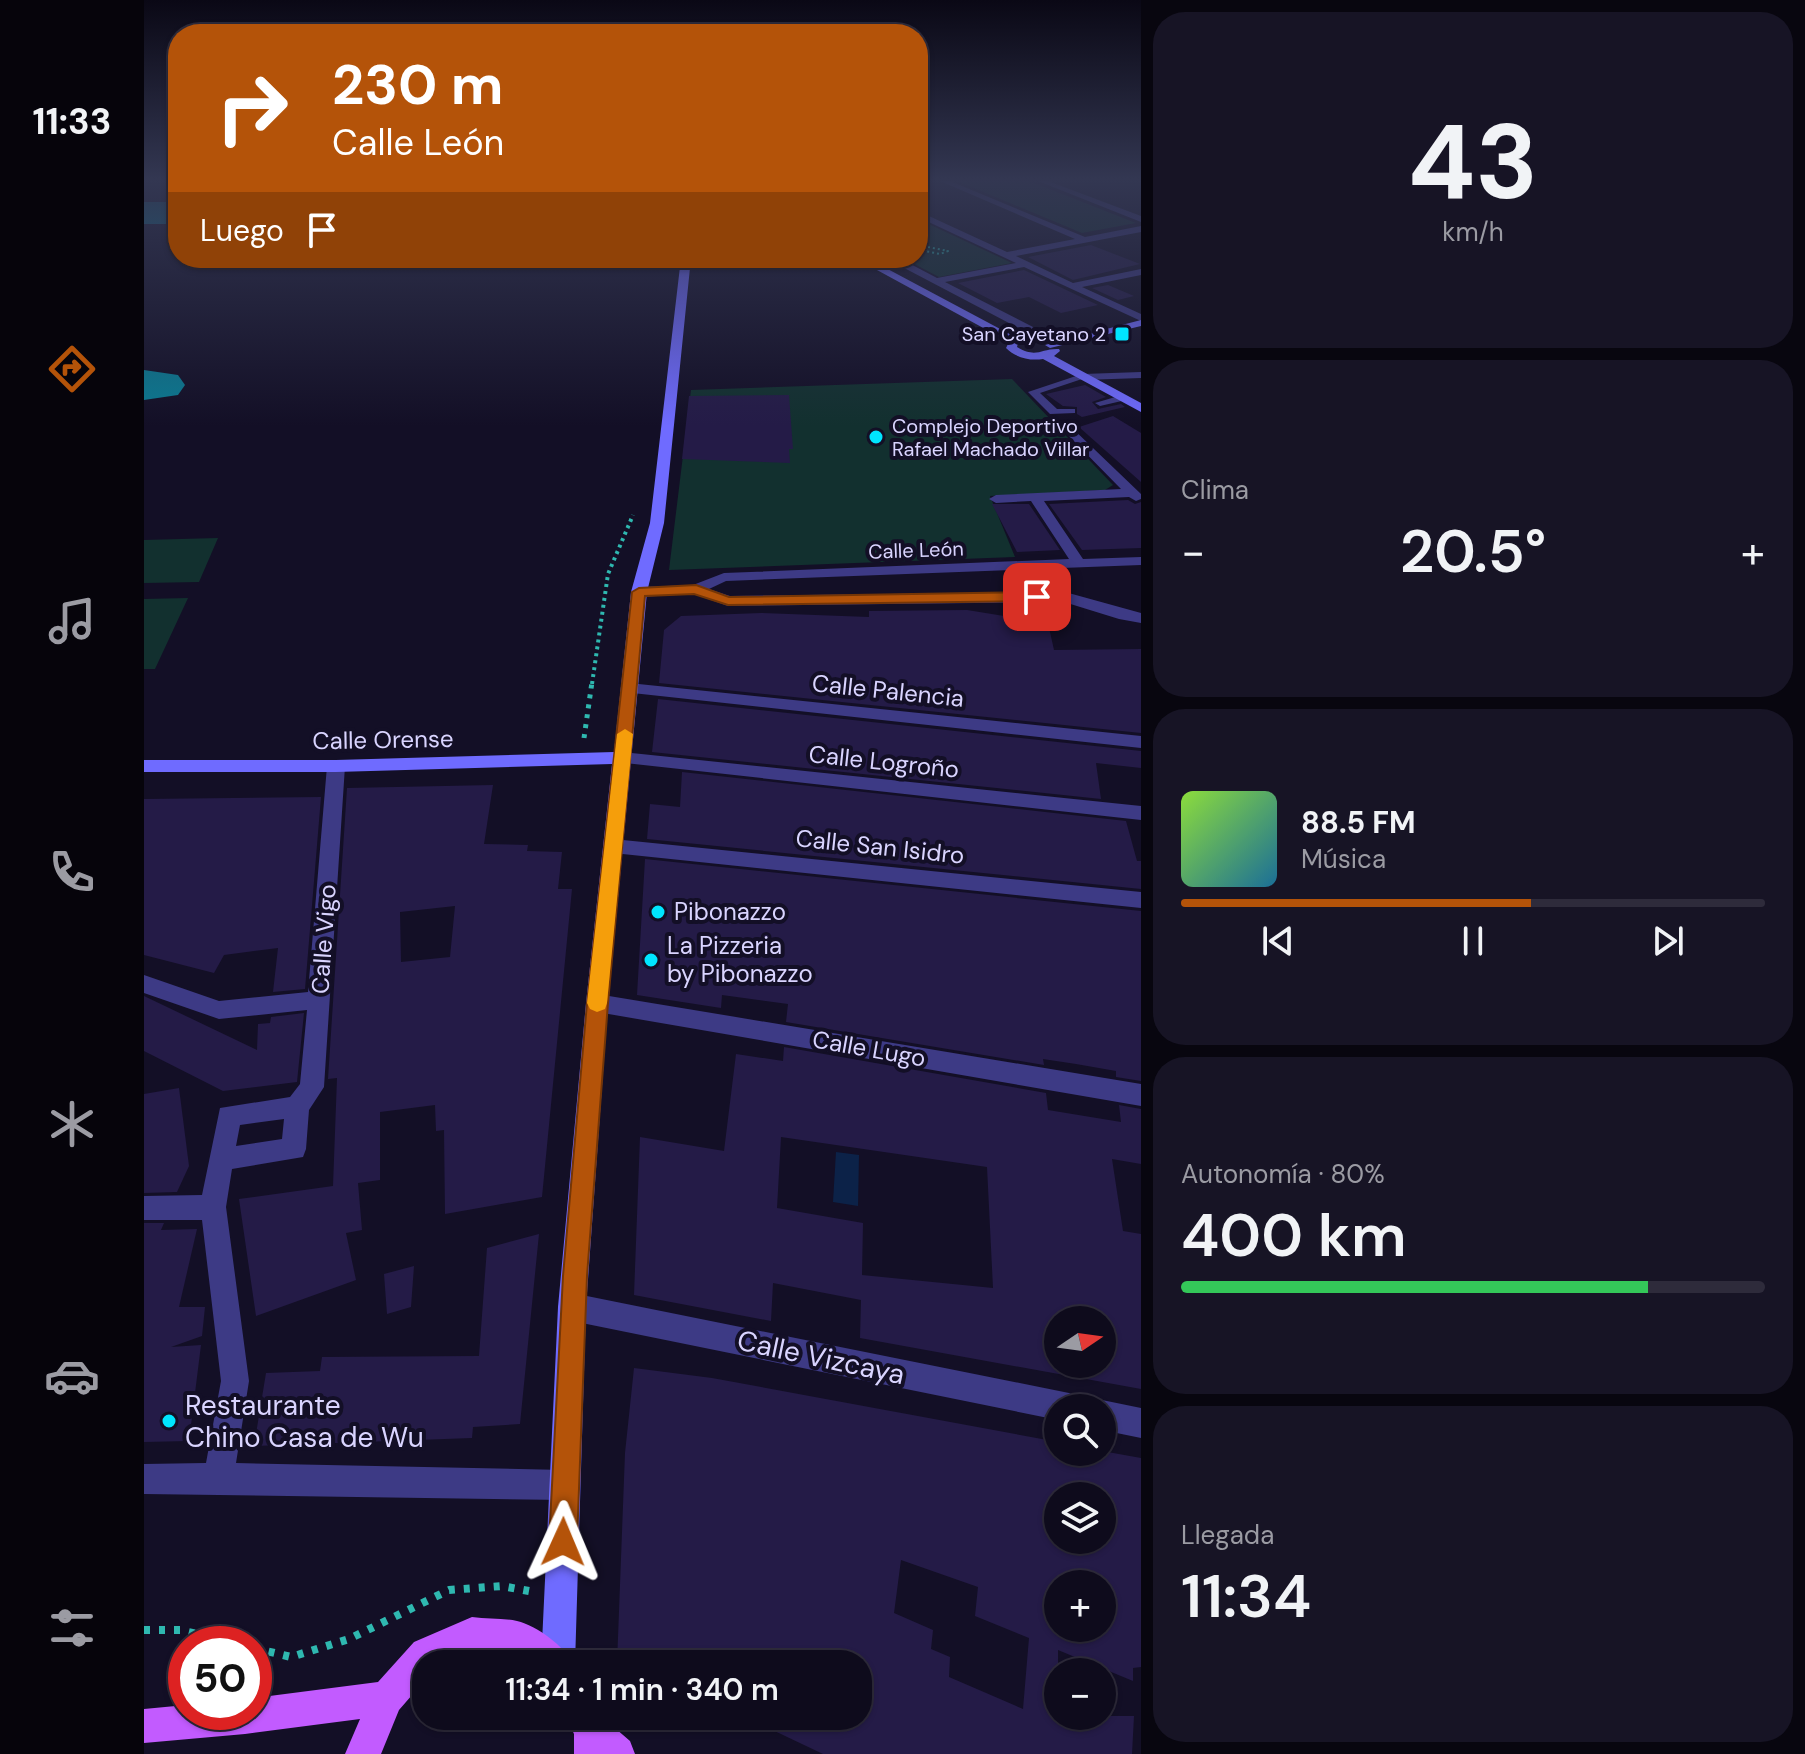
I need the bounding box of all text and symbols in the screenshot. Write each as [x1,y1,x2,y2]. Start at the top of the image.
text: 230 m [332,48,503,121]
icon: right [200,56,304,160]
text: 43 [1408,95,1538,230]
text: 11:33 [33,98,111,145]
text: Calle León [332,119,504,166]
icon: arrive [300,208,344,252]
text: Luego [200,211,284,250]
text: km/h [1442,215,1504,249]
place label: San Cayetano 2 [962,321,1106,347]
marker: San Cayetano 2 [1113,325,1131,343]
icon: directions [44,341,100,397]
place label: Complejo Deportivo Rafael Machado Villar [892,413,1090,462]
marker: Complejo Deportivo Rafael Machado Villar [867,428,885,446]
text: Clima [1181,473,1249,507]
text: 20.5° [1400,512,1546,591]
text: − [1181,523,1205,581]
text: + [1741,523,1765,581]
street label: Calle León [868,535,964,565]
pin [1003,563,1071,631]
icon: arrive [1015,575,1059,619]
icon: music [44,593,100,649]
street label: Calle Palencia [810,667,966,714]
street label: Calle Orense [312,723,454,756]
street label: Calle Logroño [807,738,961,785]
text: 88.5 FM [1301,803,1416,842]
street label: Calle San Isidro [794,822,966,871]
text: Música [1301,842,1386,876]
icon: phone [44,844,100,900]
street label: Calle Vigo [304,883,343,995]
place label: Pibonazzo [674,896,786,927]
marker: Pibonazzo [649,903,667,921]
icon: previous [1256,919,1300,963]
icon: pause [1451,919,1495,963]
icon: next [1646,919,1690,963]
place label: La Pizzeria by Pibonazzo [667,930,813,989]
marker: La Pizzeria by Pibonazzo [642,951,660,969]
street label: Calle Lugo [810,1023,928,1074]
icon: climate [44,1096,100,1152]
text: Autonomía · 80% [1181,1157,1385,1191]
text: 400 km [1181,1196,1407,1275]
north arrow [1044,1306,1116,1378]
map controls [1044,1306,1116,1730]
street label: Calle Vizcaya [734,1322,908,1393]
icon: car [44,1348,100,1404]
place label: Restaurante Chino Casa de Wu [185,1387,424,1456]
button: search [1044,1394,1116,1466]
marker: Restaurante Chino Casa de Wu [160,1412,178,1430]
button: layers [1044,1482,1116,1554]
position arrow [521,1500,605,1584]
text: Llegada [1181,1518,1274,1552]
text: 11:34 [1181,1557,1311,1636]
button: + [1044,1570,1116,1642]
icon: filters [44,1600,100,1656]
speed limit sign: 50 [168,1626,272,1730]
button: − [1044,1658,1116,1730]
text: 11:34 · 1 min · 340 m [505,1670,779,1709]

